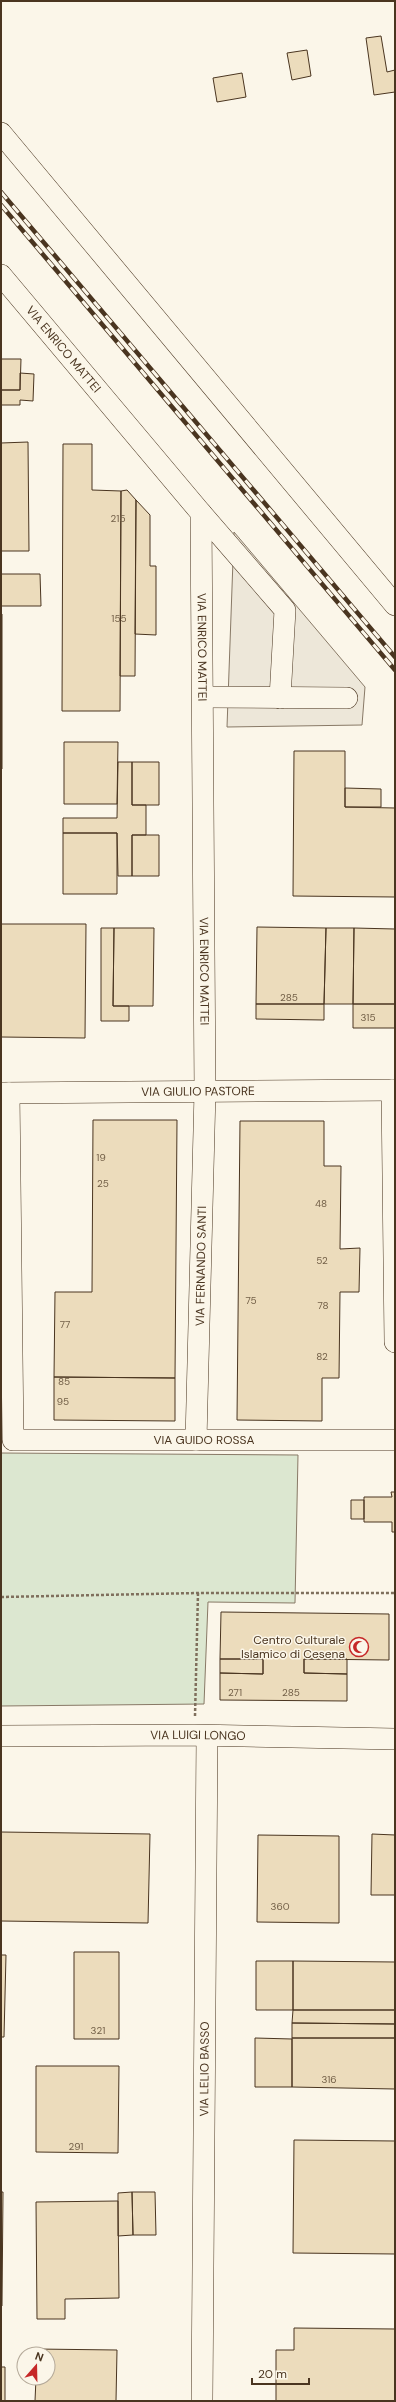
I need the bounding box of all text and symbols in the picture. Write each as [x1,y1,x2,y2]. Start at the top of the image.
street label: VIA ENRICO MATTEI [22,303,104,396]
house number: 215 [111,512,125,525]
street label: VIA ENRICO MATTEI [194,593,210,701]
house number: 155 [111,612,127,625]
street label: VIA ENRICO MATTEI [196,917,213,1025]
house number: 285 [280,991,298,1004]
house number: 315 [361,1011,375,1024]
street label: VIA GIULIO PASTORE [141,1083,255,1100]
house number: 19 [96,1151,106,1164]
house number: 25 [97,1177,109,1190]
house number: 48 [315,1197,327,1210]
street label: VIA FERNANDO SANTI [192,1206,210,1326]
house number: 52 [316,1254,328,1267]
house number: 75 [245,1294,257,1307]
house number: 78 [317,1299,329,1312]
house number: 77 [60,1318,70,1331]
house number: 82 [316,1350,328,1363]
house number: 85 [58,1375,70,1388]
house number: 95 [57,1395,69,1408]
street label: VIA GUIDO ROSSA [154,1432,254,1448]
place label: Centro Culturale Islamico di Cesena [241,1632,345,1662]
mosque icon: Centro Culturale Islamico di Cesena [348,1636,370,1658]
house number: 271 [228,1686,242,1699]
house number: 285 [282,1686,300,1699]
street label: VIA LUIGI LONGO [150,1727,246,1744]
house number: 360 [270,1900,290,1913]
street label: VIA LELIO BASSO [196,2021,213,2117]
house number: 321 [91,2024,105,2037]
house number: 316 [321,2073,337,2086]
house number: 291 [69,2140,83,2153]
north arrow [16,2346,56,2386]
text: N [33,2349,46,2365]
scale bar [252,2360,309,2386]
text: 20 m [258,2366,287,2382]

